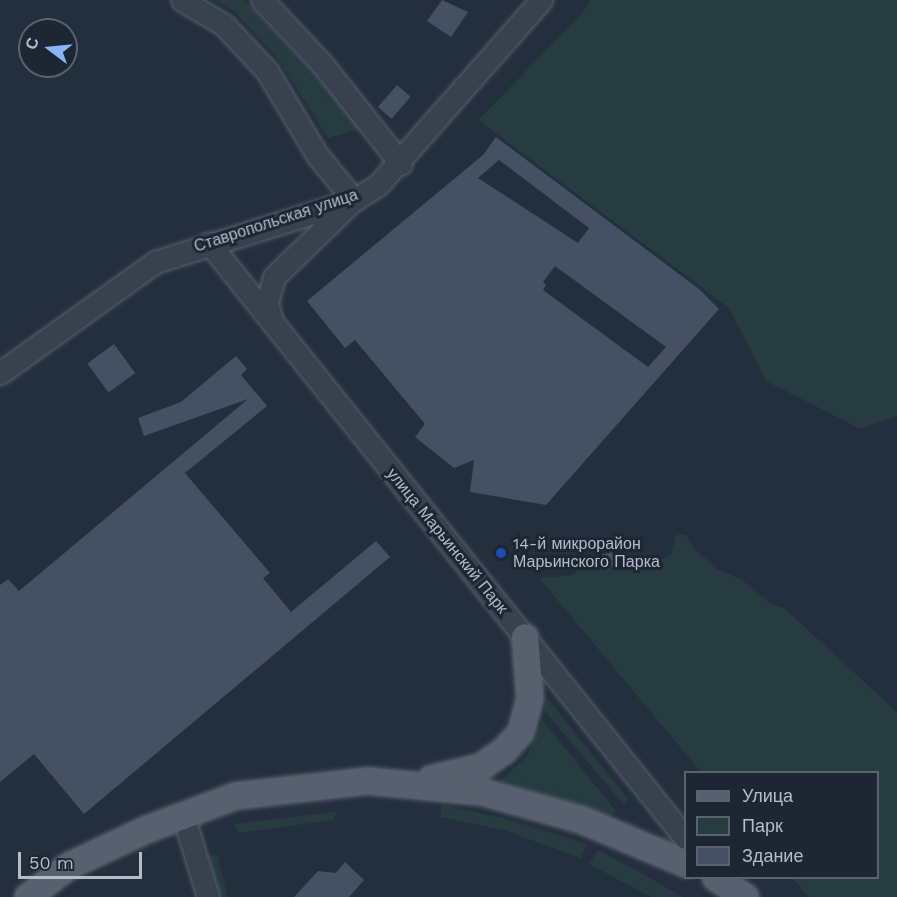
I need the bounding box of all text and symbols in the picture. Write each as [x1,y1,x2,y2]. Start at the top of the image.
north arrow [18,18,78,78]
text: С [21,35,43,52]
street label: Ставропольская улица [192,185,360,257]
street label: улица Марьинский Парк [382,464,512,618]
place label: 14-й микрорайон Марьинского Парка [513,534,660,572]
marker: 14-й микрорайон Марьинского Парка [494,546,508,560]
legend [684,771,879,879]
text: Улица [742,785,793,806]
text: Парк [742,815,783,836]
scale bar [21,840,146,878]
text: Здание [742,845,803,866]
text: 50 m [29,852,74,873]

